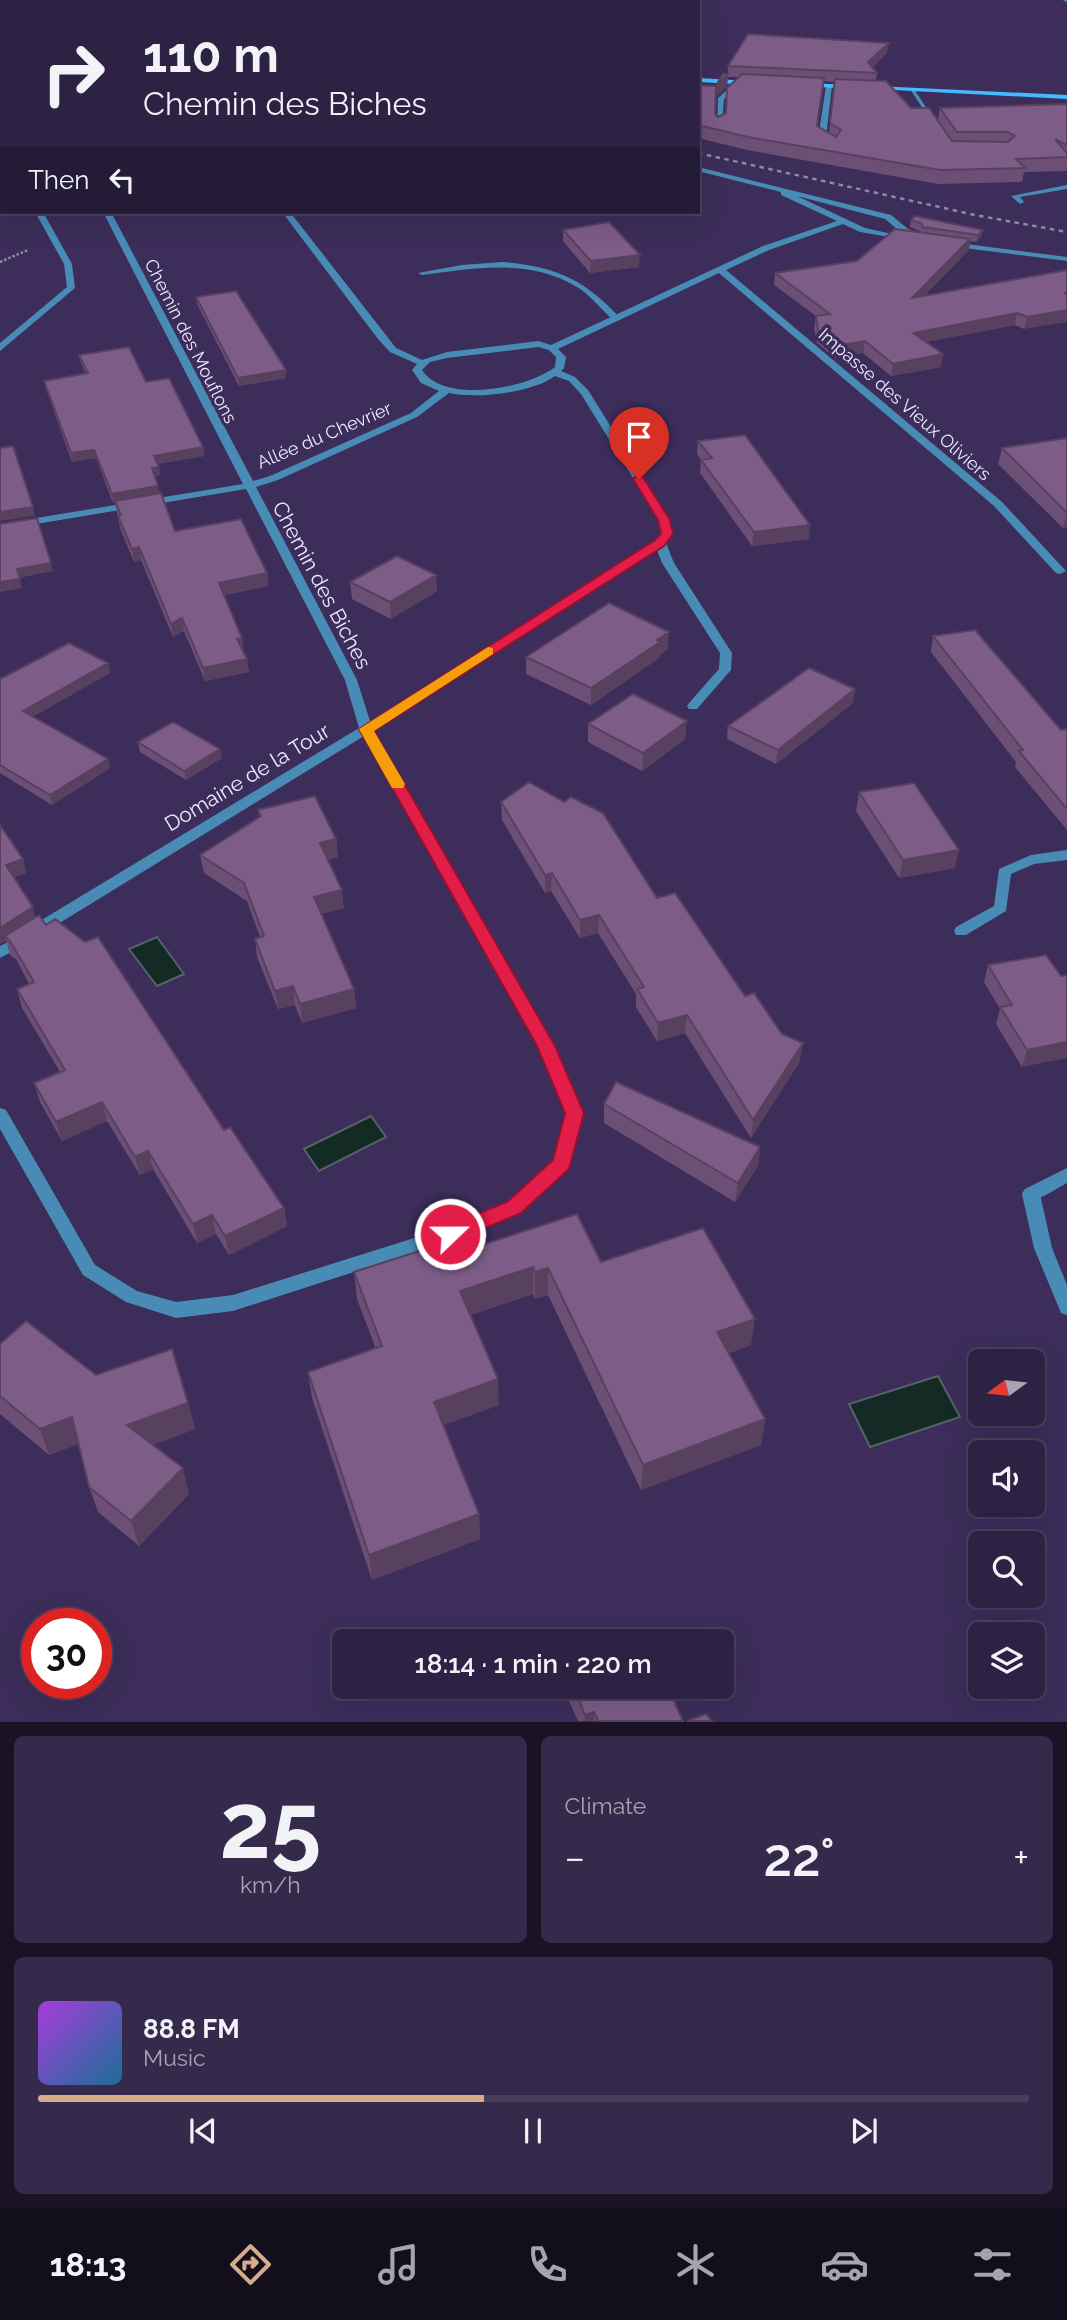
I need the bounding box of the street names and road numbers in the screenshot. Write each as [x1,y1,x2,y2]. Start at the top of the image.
street label: Chemin des Mouflons [140,255,242,427]
street label: Impasse des Vieux Oliviers [815,323,996,485]
street label: Allée du Chevrier [254,397,395,473]
street label: Chemin des Biches [267,497,377,673]
street label: Domaine de la Tour [160,717,335,836]

